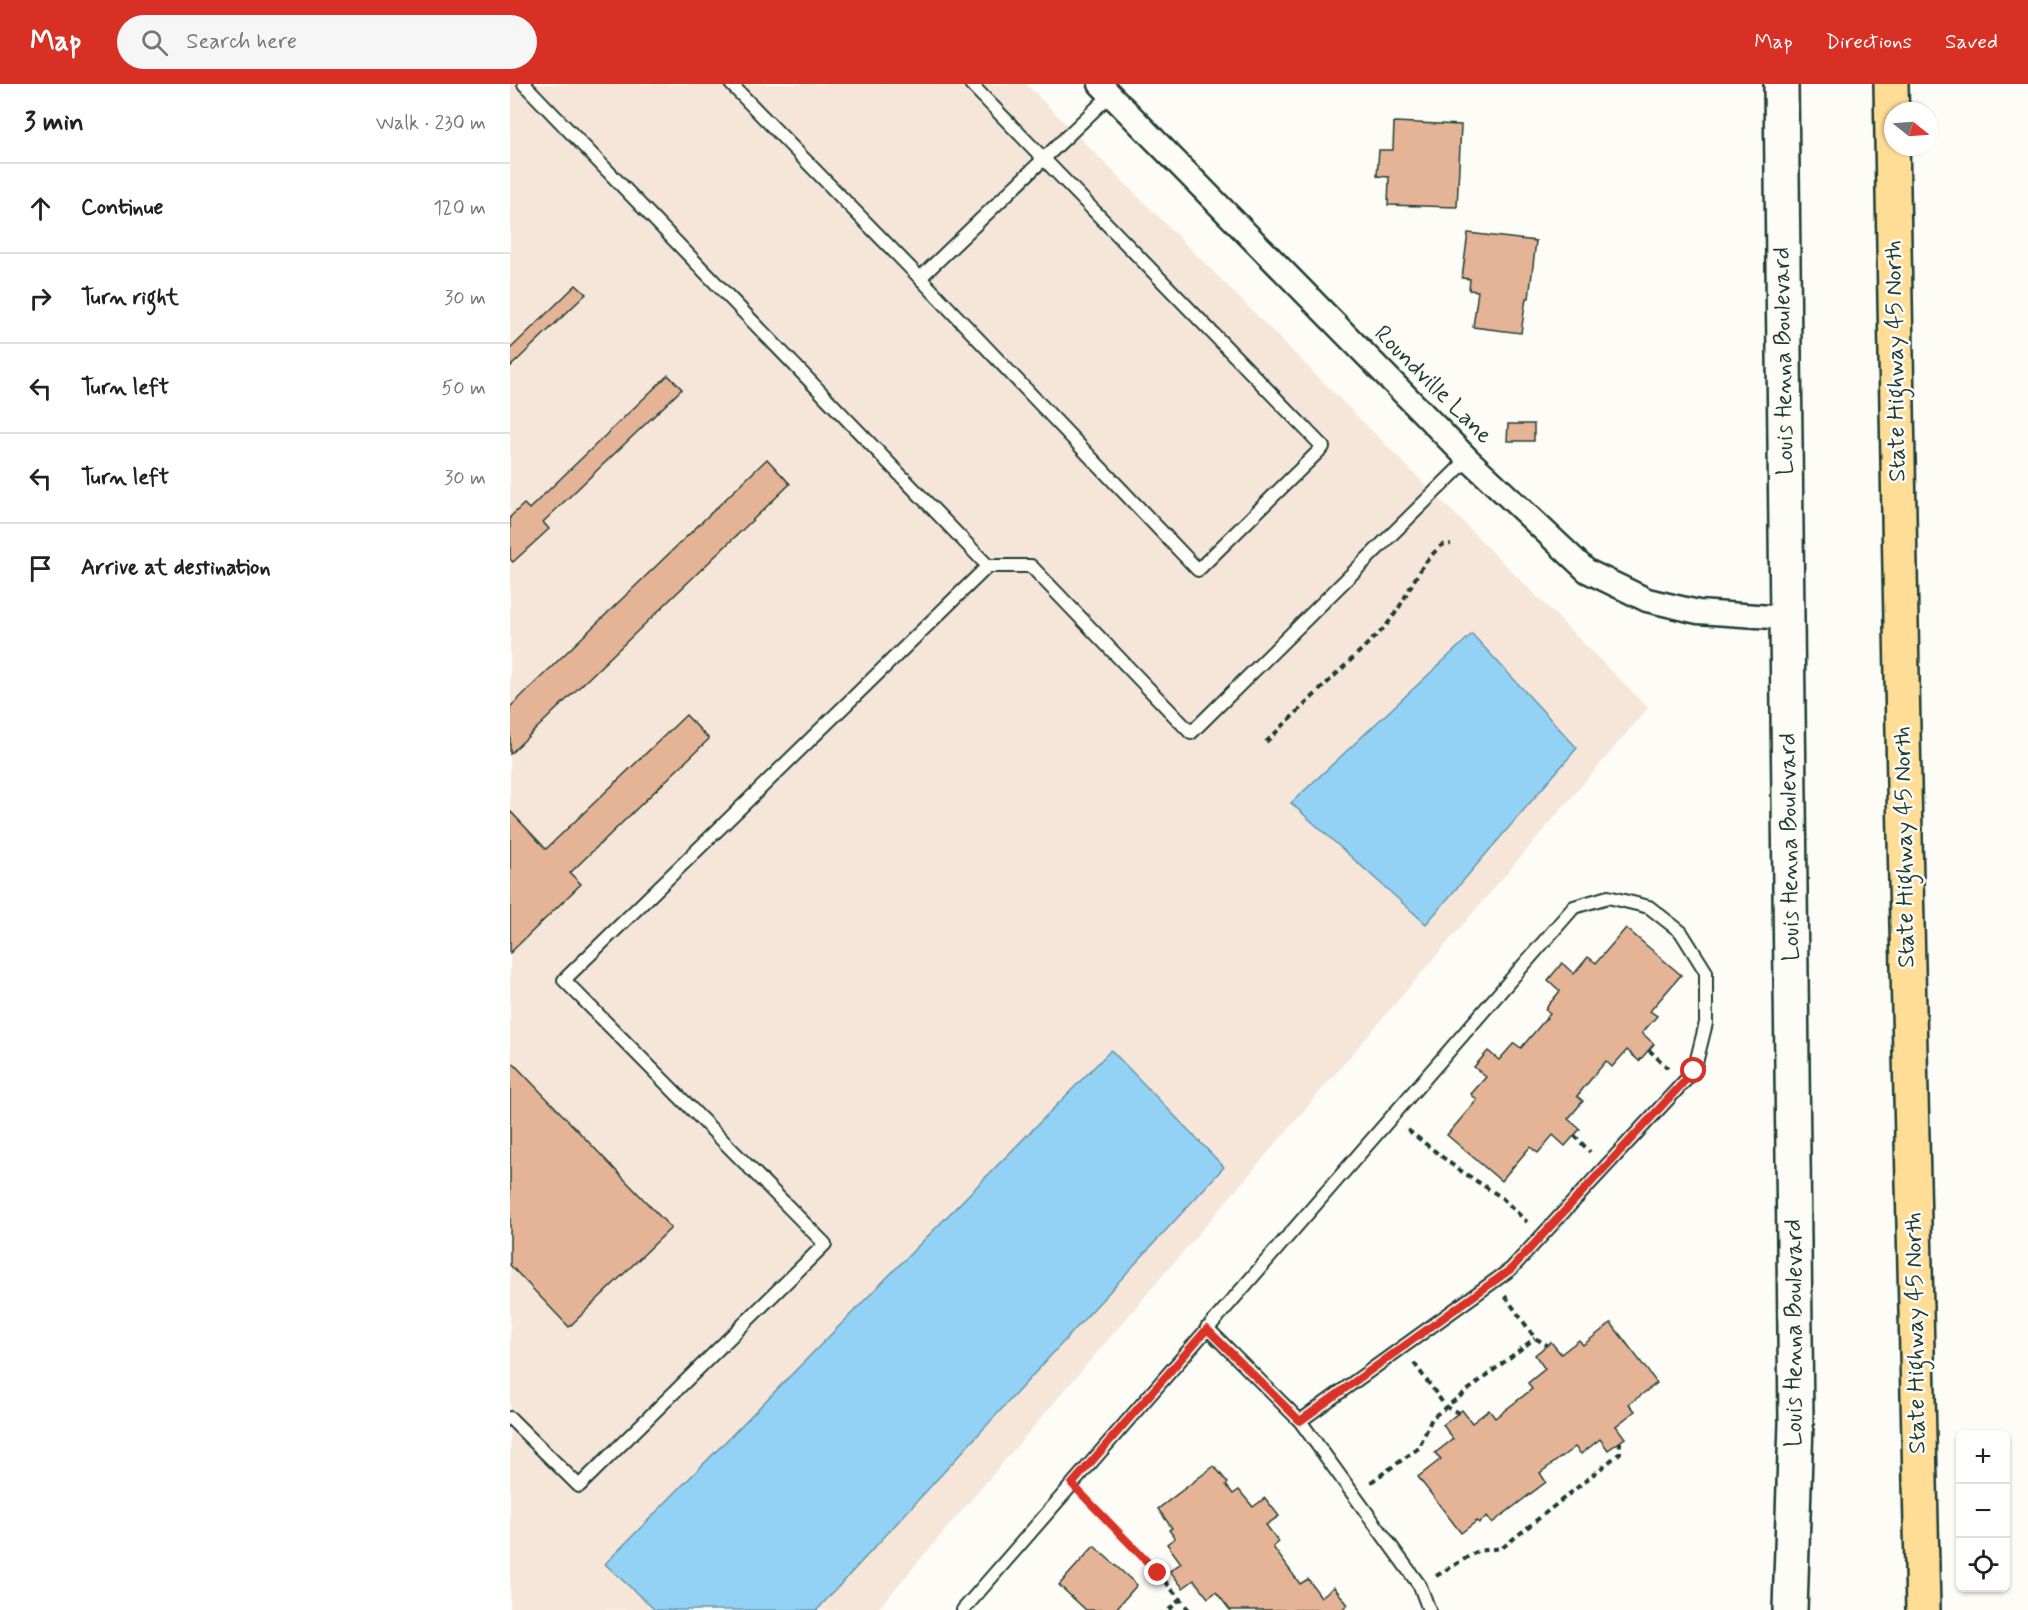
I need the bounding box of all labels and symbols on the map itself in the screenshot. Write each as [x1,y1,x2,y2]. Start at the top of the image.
north arrow [1884,102,1938,156]
street label: State Highway 45 North [1878,240,1917,482]
street label: Louis Henna Boulevard [1767,247,1801,475]
street label: Roundville Lane [1367,319,1499,451]
street label: State Highway 45 North [1887,726,1926,968]
street label: Louis Henna Boulevard [1773,733,1807,961]
route start [1680,1057,1706,1083]
street label: State Highway 45 North [1898,1212,1937,1454]
street label: Louis Henna Boulevard [1779,1219,1810,1447]
route end [1144,1559,1170,1585]

